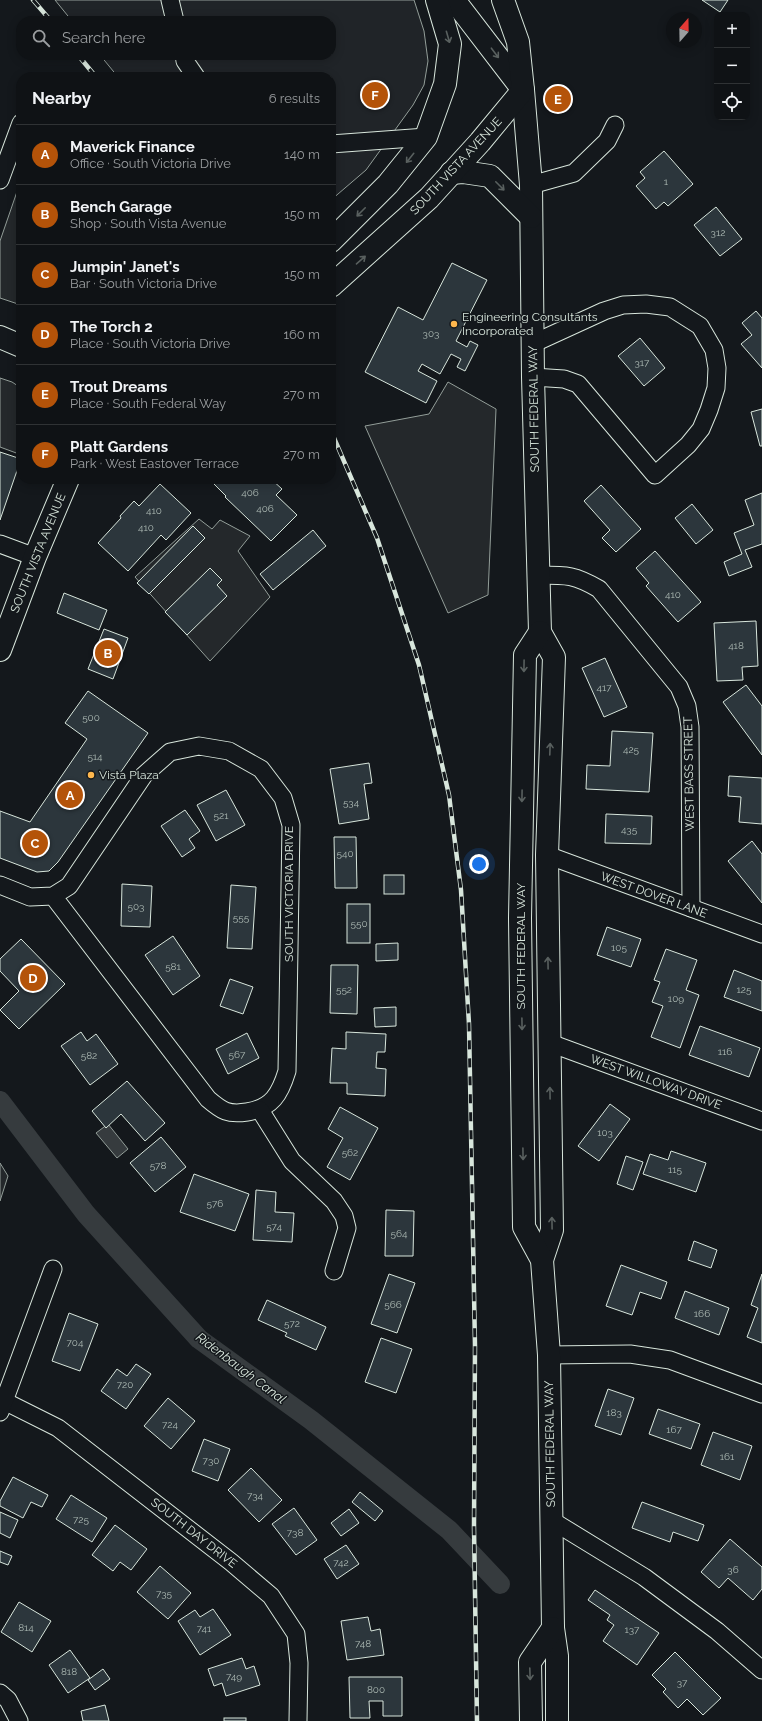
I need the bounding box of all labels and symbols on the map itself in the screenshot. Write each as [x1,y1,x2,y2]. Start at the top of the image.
north arrow [666,12,702,48]
one-way arrow [445,31,452,44]
one-way arrow [491,48,499,59]
pin: F [362,80,388,110]
pin: E [545,84,571,114]
street label: SOUTH VISTA AVENUE [407,114,505,218]
one-way arrow [405,152,414,163]
house number: 1 [664,176,669,187]
one-way arrow [495,181,505,191]
one-way arrow [356,207,366,217]
house number: 312 [711,227,725,238]
one-way arrow [355,256,366,265]
place label: Engineering Consultants Incorporated [462,310,598,338]
marker: Engineering Consultants Incorporated [449,319,459,329]
house number: 303 [423,328,439,339]
street label: SOUTH FEDERAL WAY [526,345,542,473]
house number: 317 [635,357,650,368]
house number: 406 [241,487,259,498]
street label: SOUTH VISTA AVENUE [8,491,68,615]
house number: 406 [256,503,274,514]
house number: 410 [146,505,162,516]
house number: 410 [138,522,154,533]
house number: 410 [665,589,681,600]
pin: B [95,638,121,668]
house number: 418 [728,640,744,651]
one-way arrow [521,659,528,672]
house number: 417 [596,682,612,693]
house number: 500 [82,712,100,723]
street label: WEST BASS STREET [681,716,697,832]
one-way arrow [547,743,554,756]
house number: 425 [623,744,640,755]
house number: 514 [87,751,103,762]
place label: Vista Plaza [99,768,159,782]
marker: Vista Plaza [86,770,96,780]
pin: A [57,780,83,810]
one-way arrow [518,789,526,802]
house number: 534 [343,797,360,808]
house number: 521 [214,810,229,821]
house number: 435 [621,824,638,835]
street label: SOUTH VICTORIA DRIVE [282,826,296,962]
pin: C [22,828,48,858]
house number: 540 [336,848,354,859]
your location [469,854,489,874]
street label: WEST DOVER LANE [599,869,709,921]
street label: SOUTH FEDERAL WAY [514,882,528,1009]
house number: 503 [128,901,144,912]
house number: 555 [233,912,250,923]
house number: 550 [350,918,368,929]
house number: 105 [611,942,627,953]
one-way arrow [544,957,552,970]
house number: 581 [165,961,182,972]
pin: D [20,963,46,993]
house number: 552 [336,984,352,995]
house number: 125 [737,984,752,995]
house number: 109 [668,993,684,1004]
one-way arrow [518,1017,526,1030]
house number: 116 [718,1046,732,1057]
house number: 567 [229,1049,246,1060]
house number: 582 [81,1050,97,1061]
street label: WEST WILLOWAY DRIVE [588,1052,724,1112]
one-way arrow [546,1087,554,1100]
house number: 103 [597,1127,613,1138]
house number: 562 [342,1147,358,1158]
one-way arrow [519,1147,527,1160]
house number: 578 [150,1160,166,1171]
house number: 115 [668,1164,683,1175]
house number: 576 [207,1198,223,1209]
one-way arrow [548,1217,556,1230]
house number: 574 [266,1221,282,1232]
house number: 564 [391,1228,408,1239]
house number: 566 [384,1299,402,1310]
house number: 166 [694,1308,710,1319]
house number: 572 [284,1318,300,1329]
water label: Ridenbaugh Canal [193,1329,289,1407]
house number: 704 [67,1337,84,1348]
house number: 720 [117,1379,133,1390]
street label: SOUTH FEDERAL WAY [542,1380,558,1508]
house number: 183 [606,1407,622,1418]
house number: 724 [162,1419,179,1430]
house number: 167 [666,1424,682,1435]
house number: 161 [720,1451,735,1462]
house number: 730 [203,1455,219,1466]
house number: 734 [247,1490,264,1501]
street label: SOUTH DAY DRIVE [148,1495,240,1571]
house number: 725 [73,1514,90,1525]
house number: 738 [287,1527,303,1538]
house number: 742 [333,1557,349,1568]
house number: 36 [727,1564,739,1575]
house number: 735 [156,1588,173,1599]
house number: 814 [18,1622,34,1633]
house number: 741 [197,1623,212,1634]
house number: 137 [625,1624,640,1635]
house number: 748 [355,1638,371,1649]
house number: 818 [61,1666,77,1677]
one-way arrow [526,1667,534,1680]
house number: 749 [226,1671,242,1682]
house number: 37 [677,1677,688,1688]
house number: 800 [367,1684,385,1695]

